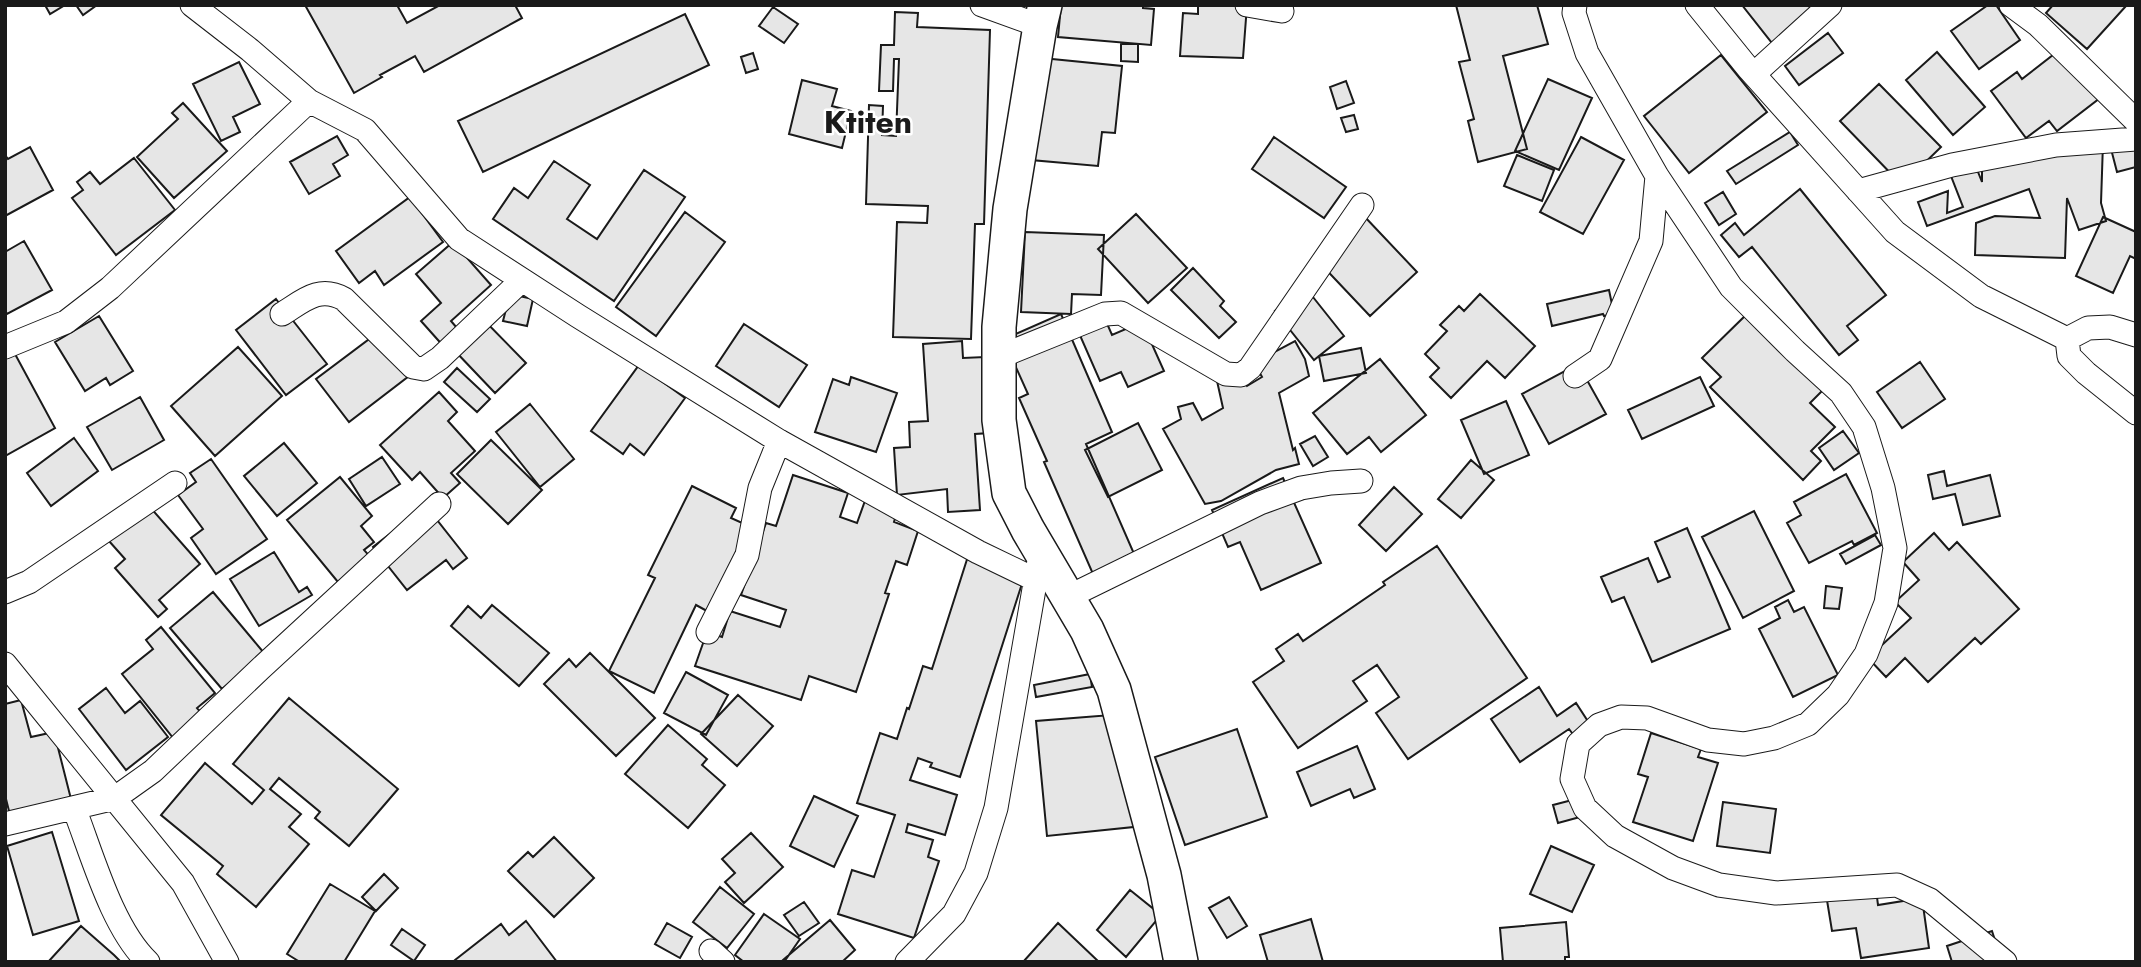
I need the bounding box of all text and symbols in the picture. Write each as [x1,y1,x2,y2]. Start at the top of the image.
district label: Ktiten [824,99,912,145]

